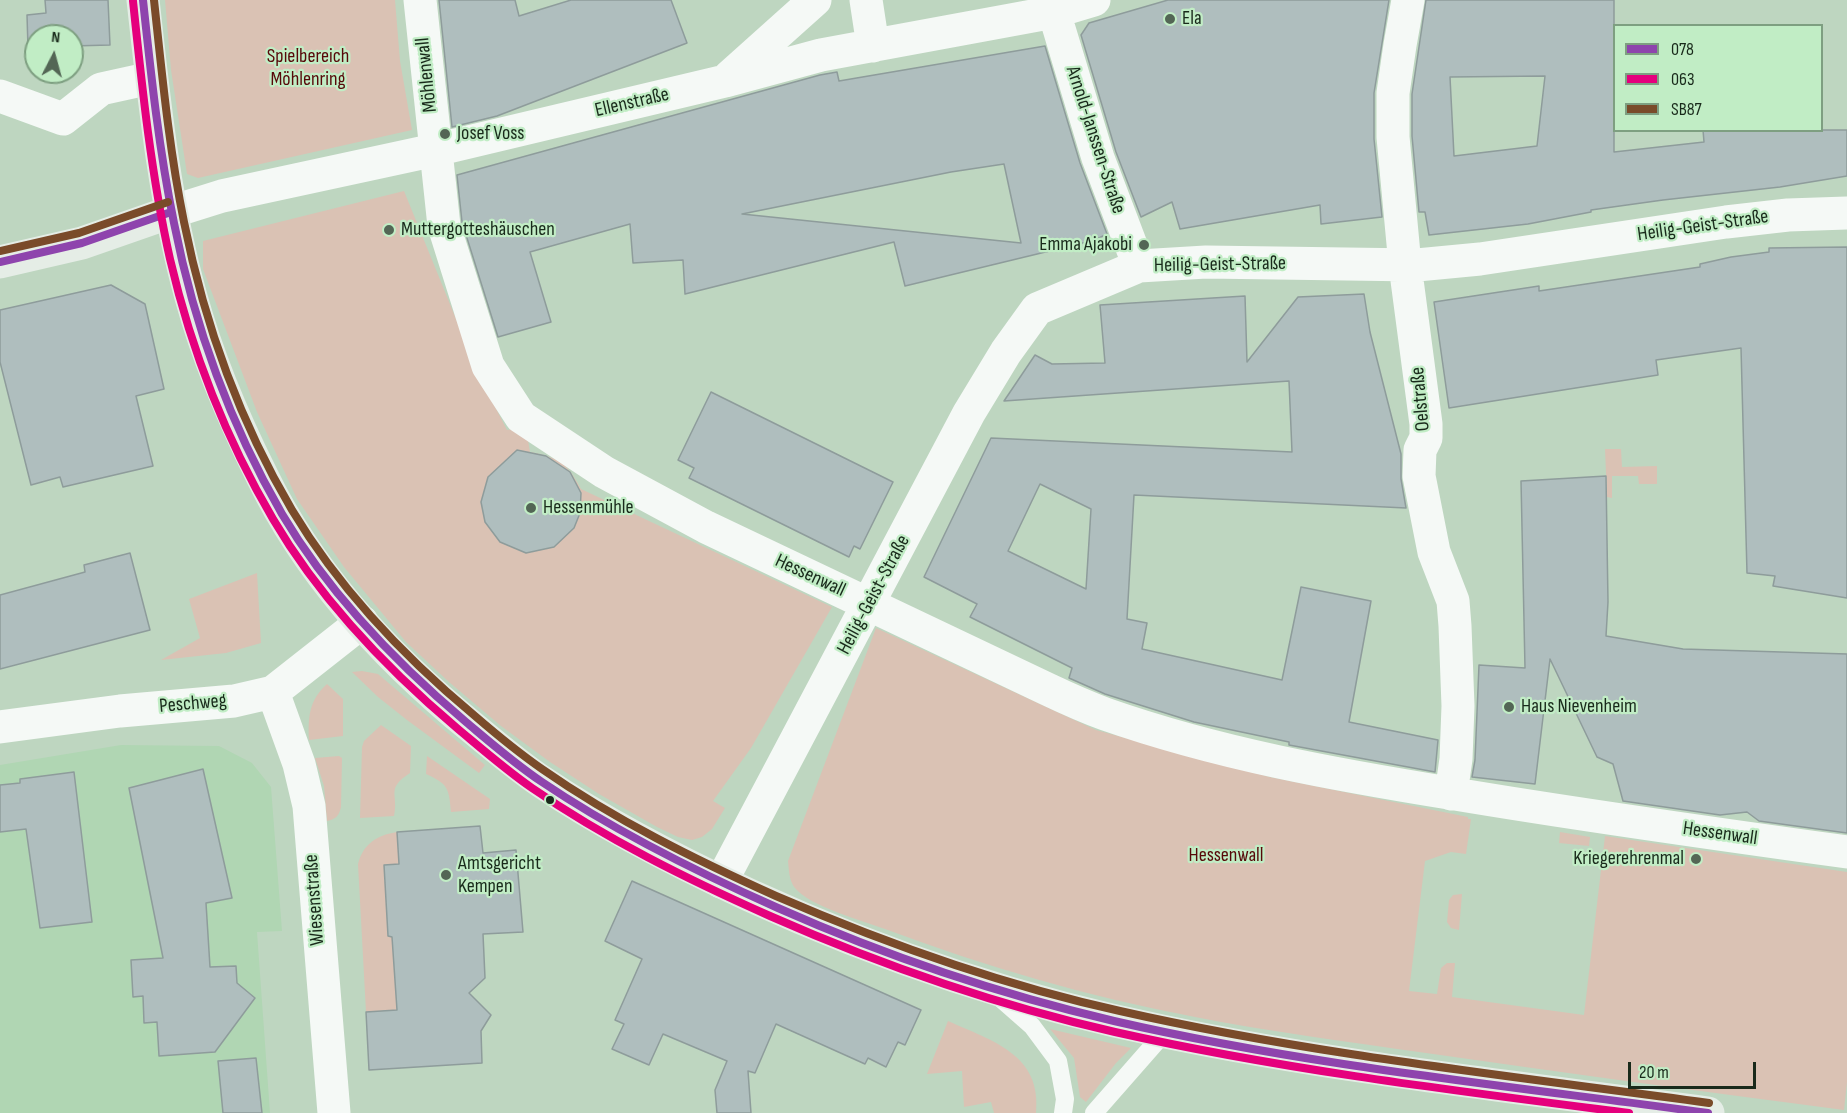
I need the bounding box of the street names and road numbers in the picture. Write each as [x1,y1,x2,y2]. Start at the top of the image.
street label: Möhlenwall [411,36,443,114]
street label: Arnold-Janssen-Straße [1060,63,1130,217]
street label: Ellenstraße [593,83,671,123]
street label: Heilig-Geist-Straße [1636,205,1770,247]
street label: Heilig-Geist-Straße [1154,252,1286,278]
street label: Oelstraße [1406,366,1436,432]
street label: Heilig-Geist-Straße [832,531,916,659]
street label: Hessenwall [771,549,849,603]
street label: Peschweg [158,689,228,719]
street label: Hessenwall [1681,817,1759,851]
street label: Wiesenstraße [300,854,330,946]

